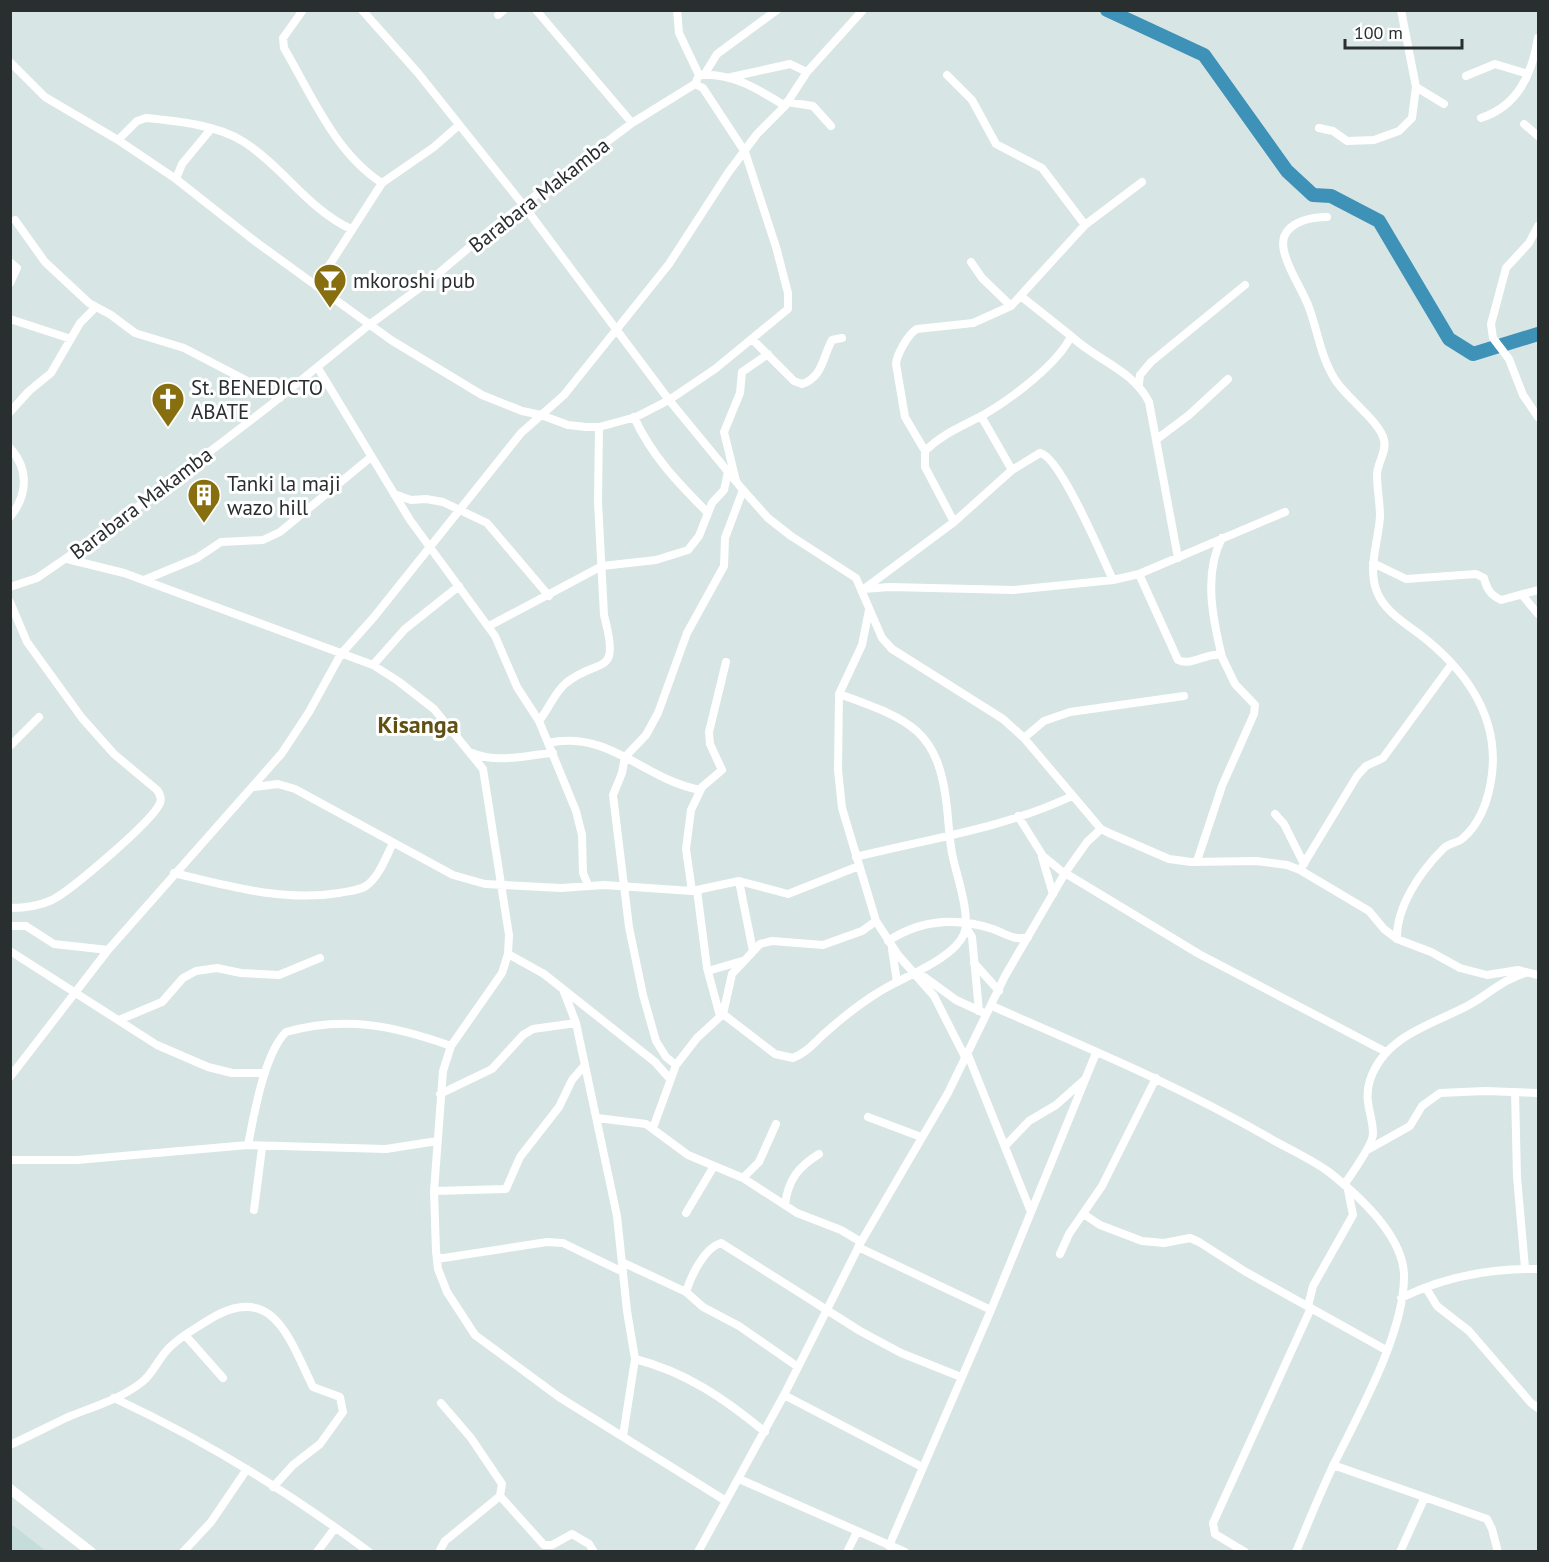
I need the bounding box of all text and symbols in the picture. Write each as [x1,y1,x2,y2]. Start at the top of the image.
scale bar [1345,12,1462,50]
text: 100 m [1354,21,1403,44]
street label: Barabara Makamba [463,132,615,258]
bar icon: mkoroshi pub [312,262,348,309]
place label: mkoroshi pub [353,267,475,294]
place label: St. BENEDICTO ABATE [191,374,323,425]
church icon: St. BENEDICTO ABATE [150,381,186,428]
street label: Barabara Makamba [64,441,218,565]
place label: Tanki la maji wazo hill [227,470,341,521]
building icon: Tanki la maji wazo hill [186,477,222,524]
district label: Kisanga [377,709,459,740]

